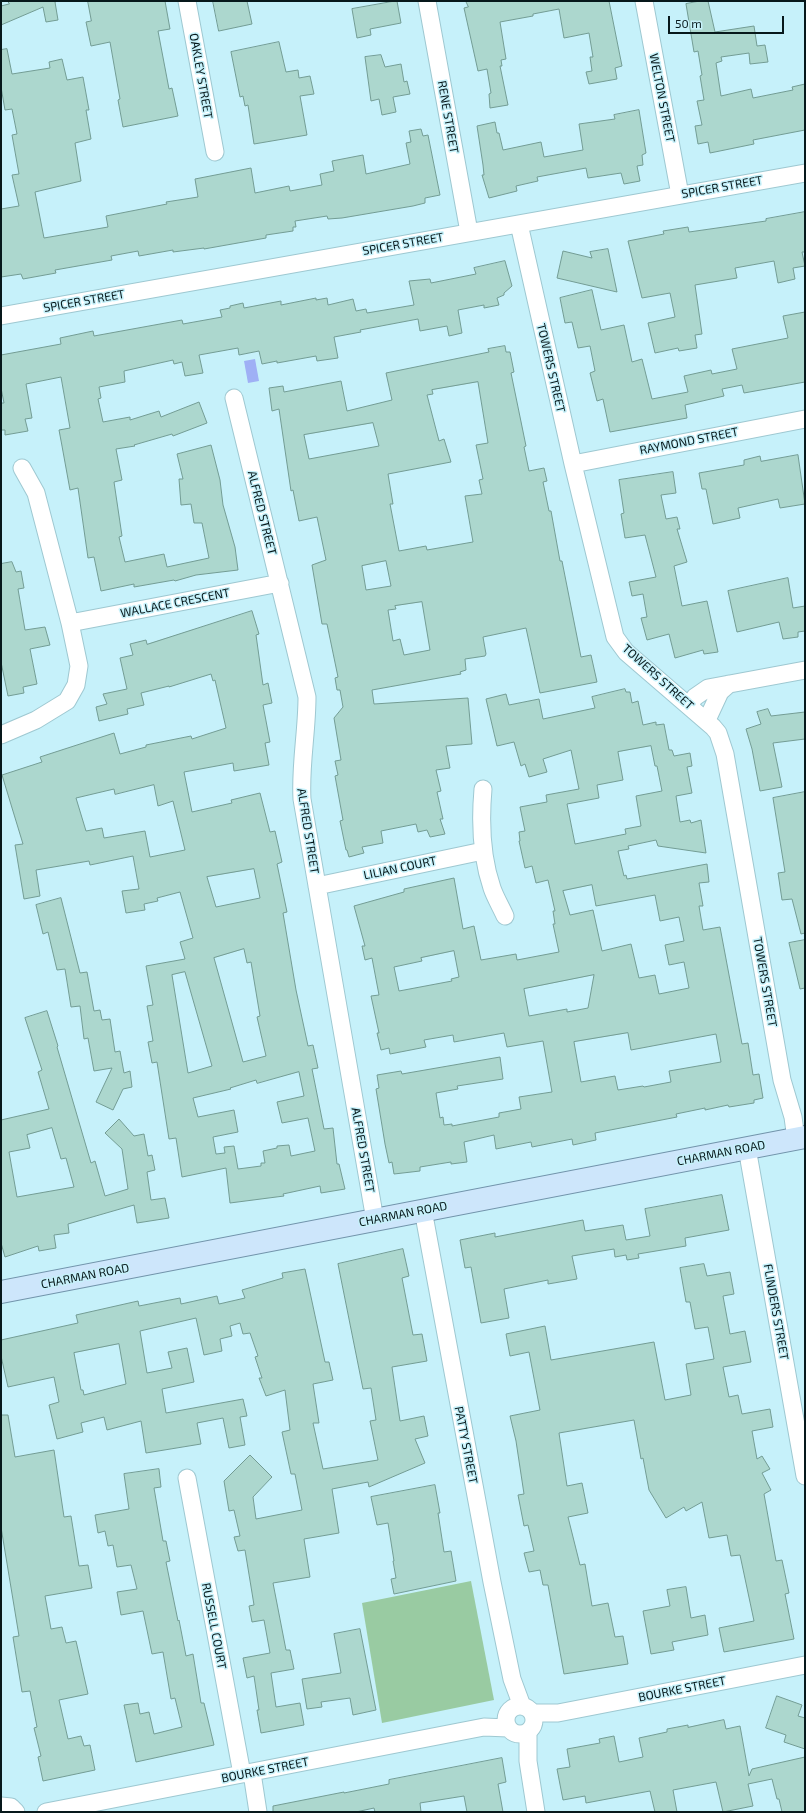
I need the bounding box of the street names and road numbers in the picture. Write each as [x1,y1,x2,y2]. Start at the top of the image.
street label: OAKLEY STREET [186,32,216,120]
street label: WELTON STREET [646,52,678,144]
street label: RENE STREET [435,80,461,154]
street label: SPICER STREET [680,173,764,201]
street label: SPICER STREET [361,230,445,258]
street label: SPICER STREET [42,287,126,315]
street label: TOWERS STREET [534,322,568,414]
street label: RAYMOND STREET [638,424,740,458]
street label: ALFRED STREET [245,469,279,557]
street label: WALLACE CRESCENT [119,585,231,621]
street label: TOWERS STREET [619,641,697,713]
street label: ALFRED STREET [294,787,322,875]
street label: LILIAN COURT [362,853,438,883]
street label: TOWERS STREET [750,936,780,1028]
street label: ALFRED STREET [348,1106,378,1194]
street label: CHARMAN ROAD [676,1137,766,1169]
street label: CHARMAN ROAD [358,1198,448,1230]
street label: CHARMAN ROAD [40,1260,130,1292]
street label: FLINDERS STREET [760,1263,792,1361]
street label: PATTY STREET [451,1405,481,1485]
street label: RUSSELL COURT [199,1582,229,1670]
street label: BOURKE STREET [637,1673,727,1705]
street label: BOURKE STREET [220,1754,310,1786]

